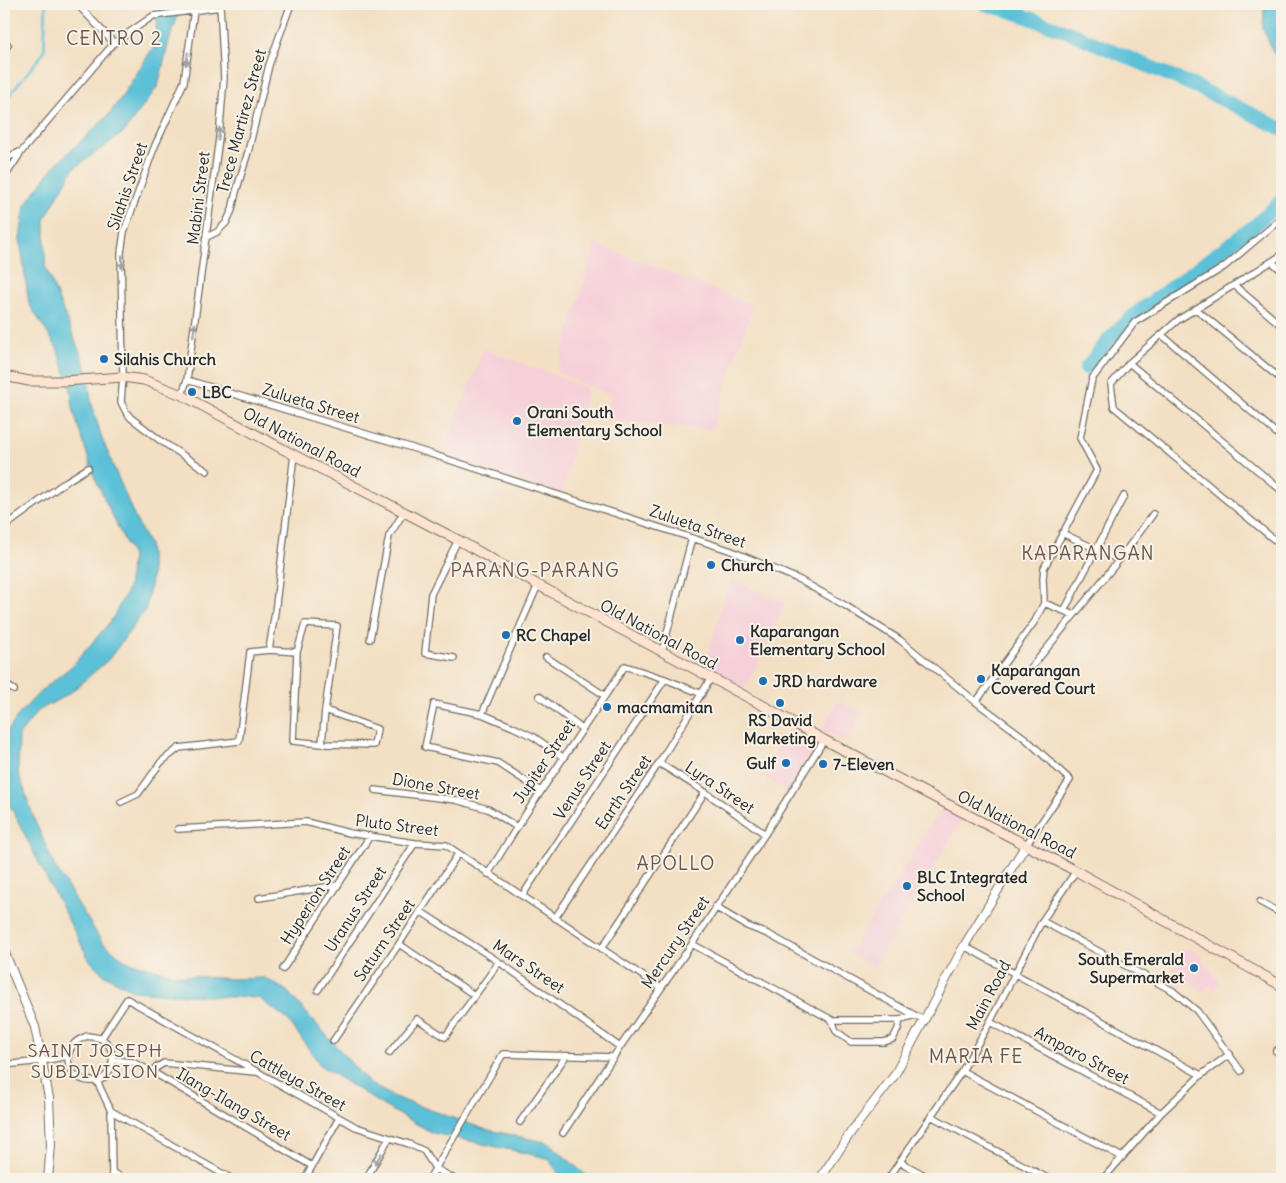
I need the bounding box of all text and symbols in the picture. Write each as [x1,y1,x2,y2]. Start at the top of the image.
district label: CENTRO 2 [66,26,162,50]
street label: Trece Martirez Street [212,46,270,195]
one-way arrow [183,51,191,67]
one-way arrow [216,125,224,141]
street label: Silahis Street [103,139,152,233]
street label: Mabini Street [182,150,214,246]
one-way arrow [118,254,126,270]
one-way arrow [190,321,198,337]
place label: Silahis Church [114,349,216,369]
marker: Silahis Church [98,353,110,365]
street label: Zulueta Street [260,379,363,427]
place label: LBC [202,382,232,402]
marker: LBC [186,386,198,398]
place label: Orani South Elementary School [527,402,662,441]
street label: Old National Road [240,403,364,481]
marker: Orani South Elementary School [511,415,523,427]
street label: Zulueta Street [647,500,749,552]
district label: KAPARANGAN [1021,541,1155,565]
place label: Church [721,555,774,575]
district label: PARANG-PARANG [450,558,620,582]
marker: Church [705,559,717,571]
street label: Old National Road [597,595,721,673]
place label: Kaparangan Elementary School [750,621,885,660]
place label: RC Chapel [516,625,591,646]
marker: RC Chapel [500,629,512,641]
marker: Kaparangan Elementary School [734,634,746,646]
place label: Kaparangan Covered Court [991,660,1096,698]
place label: JRD hardware [773,671,878,691]
marker: Kaparangan Covered Court [975,673,987,685]
marker: JRD hardware [757,675,769,687]
place label: macmamitan [617,697,713,717]
marker: RS David Marketing [774,697,786,709]
marker: macmamitan [601,701,613,713]
place label: RS David Marketing [744,710,816,749]
street label: Jupiter Street [509,715,580,807]
street label: Venus Street [549,736,615,823]
street label: Earth Street [591,750,656,833]
place label: Gulf [746,753,777,773]
place label: 7-Eleven [833,754,894,774]
street label: Lyra Street [681,756,759,818]
marker: Gulf [780,757,792,769]
marker: 7-Eleven [817,758,829,770]
street label: Dione Street [391,768,482,804]
street label: Old National Road [954,785,1080,863]
street label: Pluto Street [354,810,440,840]
street label: Hyperion Street [276,842,355,948]
district label: APOLLO [637,851,715,875]
street label: Uranus Street [320,862,391,956]
place label: BLC Integrated School [917,867,1028,905]
marker: BLC Integrated School [901,880,913,892]
street label: Mercury Street [637,891,714,992]
street label: Saturn Street [349,894,419,985]
street label: Mars Street [489,935,569,998]
place label: South Emerald Supermarket [1078,949,1185,988]
street label: Main Road [961,957,1015,1033]
marker: South Emerald Supermarket [1188,962,1200,974]
street label: Amparo Street [1031,1022,1133,1089]
district label: SAINT JOSEPH SUBDIVISION [27,1039,163,1083]
district label: MARIA FE [929,1044,1023,1068]
street label: Cattleya Street [246,1045,350,1115]
street label: Ilang-Ilang Street [173,1063,295,1145]
one-way arrow [373,1152,382,1165]

